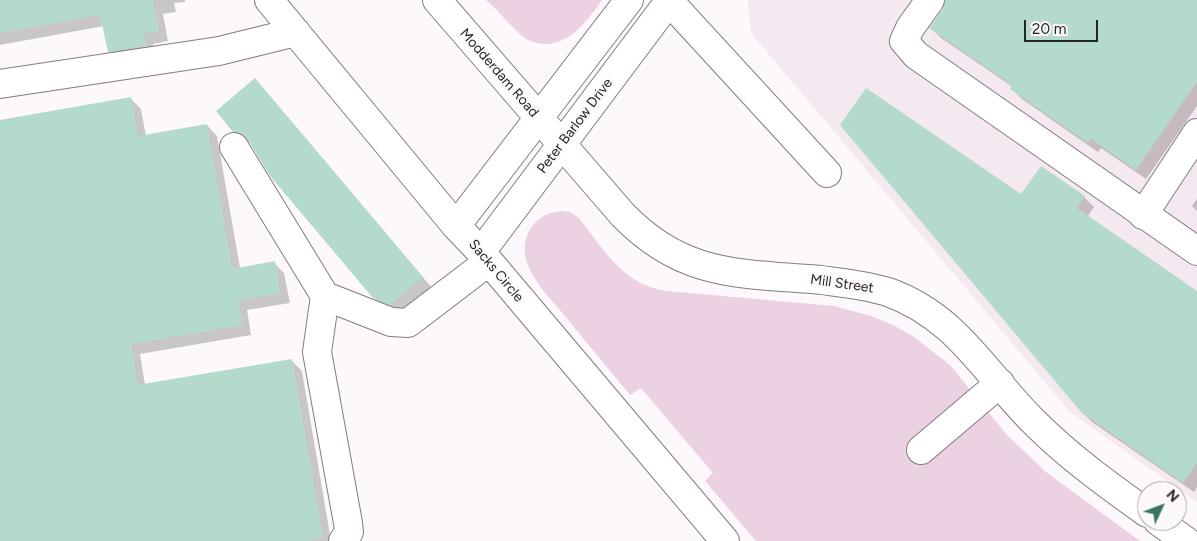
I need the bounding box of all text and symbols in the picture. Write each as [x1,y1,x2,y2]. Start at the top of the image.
scale bar [1027,10,1101,42]
text: 20 m [1032,20,1066,38]
street label: Modderdam Road [456,25,542,121]
street label: Peter Barlow Drive [534,75,616,177]
street label: Sacks Circle [465,236,527,306]
street label: Mill Street [809,271,875,297]
north arrow [1137,481,1187,531]
text: N [1163,486,1183,506]

